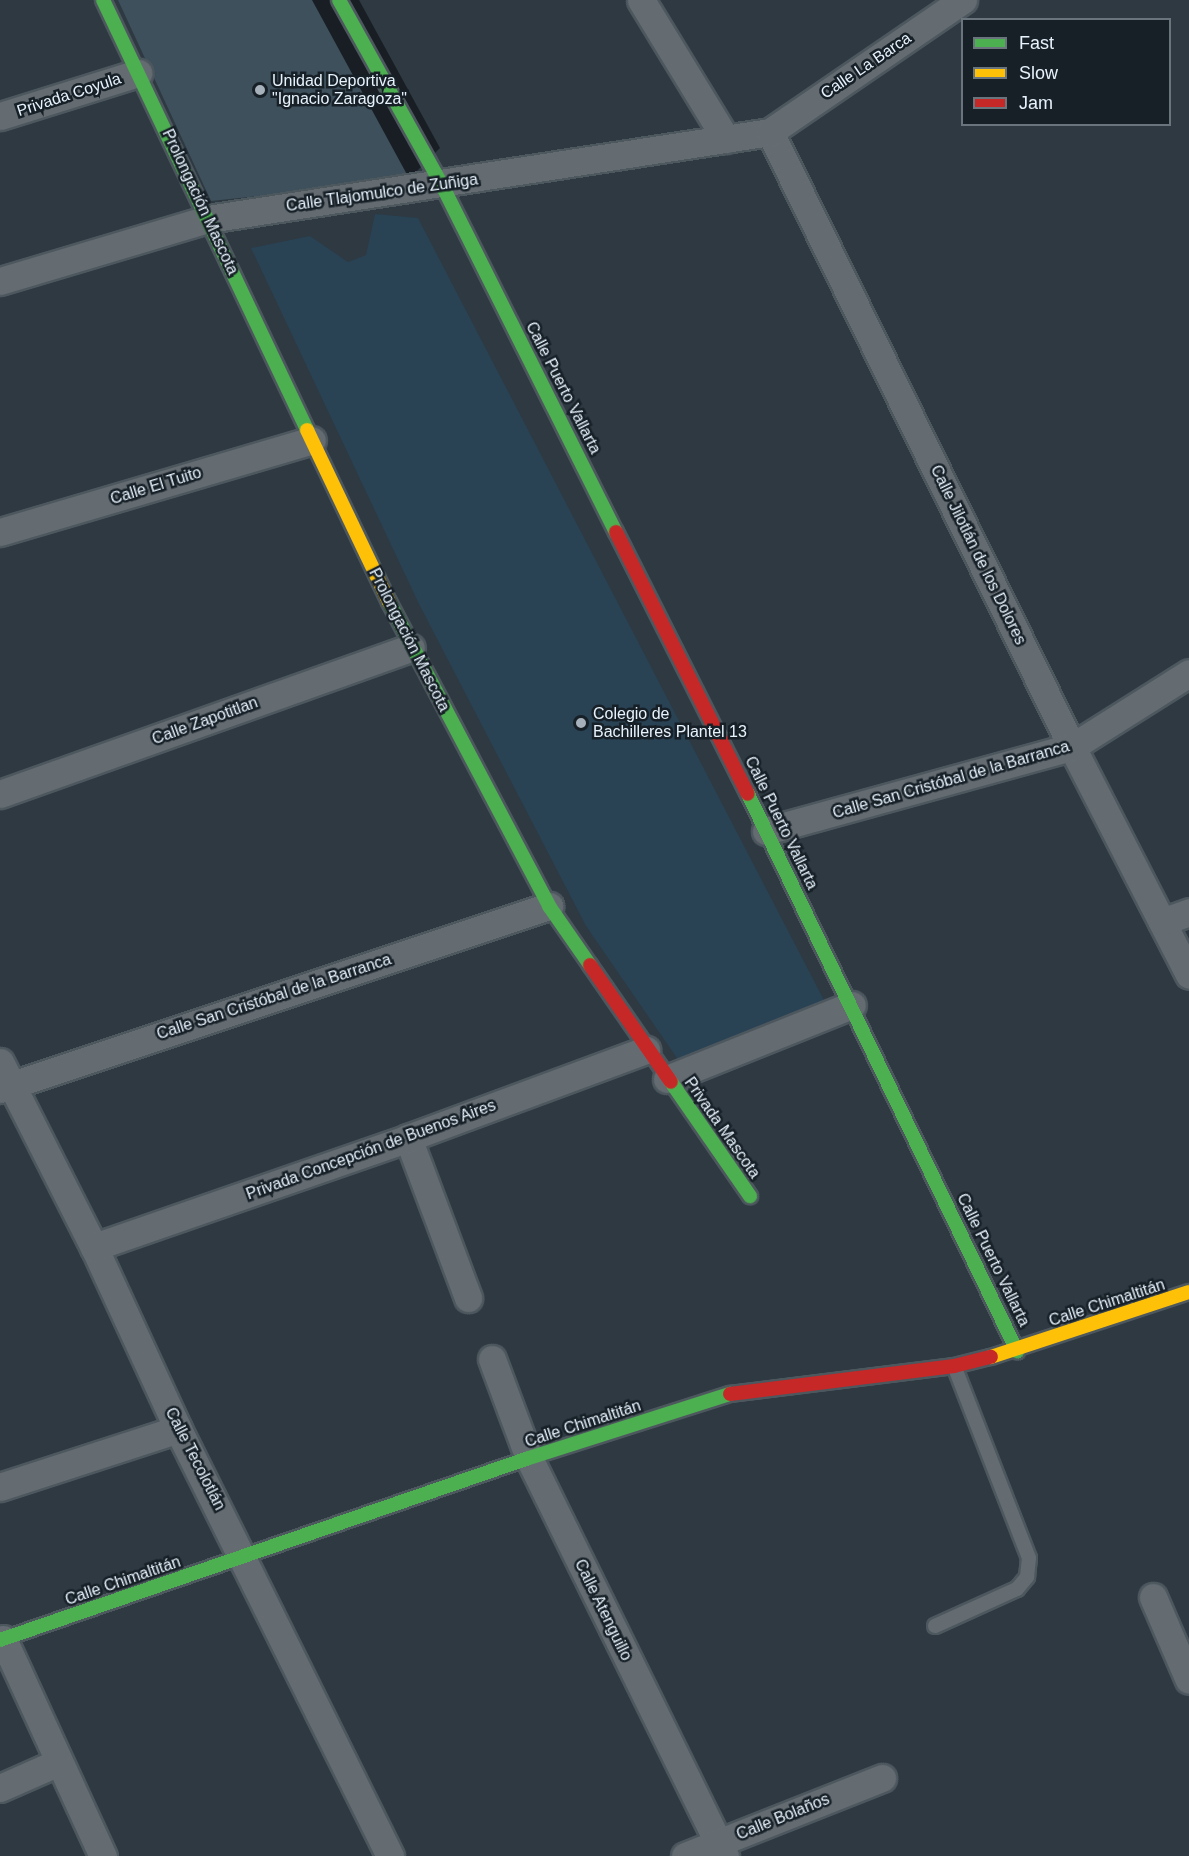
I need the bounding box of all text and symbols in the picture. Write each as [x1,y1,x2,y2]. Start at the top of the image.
legend [961,18,1171,126]
street label: Calle La Barca [817,29,915,103]
text: Fast [1019,33,1054,53]
text: Slow [1019,63,1058,83]
street label: Privada Coyula [14,69,124,121]
place label: Unidad Deportiva "Ignacio Zaragoza" [272,71,407,109]
marker: Unidad Deportiva "Ignacio Zaragoza" [253,83,267,97]
text: Jam [1019,93,1053,113]
street label: Prolongación Mascota [158,126,242,278]
street label: Calle Tlajomulco de Zuñiga [285,170,479,216]
street label: Calle Puerto Vallarta [521,319,605,457]
street label: Calle Jilotlán de los Dolores [926,462,1030,648]
street label: Calle El Tuito [108,463,204,509]
street label: Prolongación Mascota [365,565,453,715]
street label: Calle Zapotitlan [149,693,261,749]
place label: Colegio de Bachilleres Plantel 13 [593,704,747,742]
marker: Colegio de Bachilleres Plantel 13 [574,716,588,730]
street label: Calle San Cristóbal de la Barranca [830,737,1072,823]
street label: Calle Puerto Vallarta [740,753,822,893]
street label: Calle San Cristóbal de la Barranca [154,950,394,1044]
street label: Privada Mascota [680,1074,764,1182]
street label: Privada Concepción de Buenos Aires [243,1096,499,1204]
street label: Calle Puerto Vallarta [952,1190,1034,1330]
street label: Calle Chimaltitán [1047,1275,1167,1331]
street label: Calle Chimaltitán [523,1396,643,1452]
street label: Calle Tecolotlán [161,1404,229,1514]
street label: Calle Chimaltitán [63,1552,183,1610]
street label: Calle Atenguillo [570,1556,636,1664]
street label: Calle Bolaños [734,1790,832,1844]

